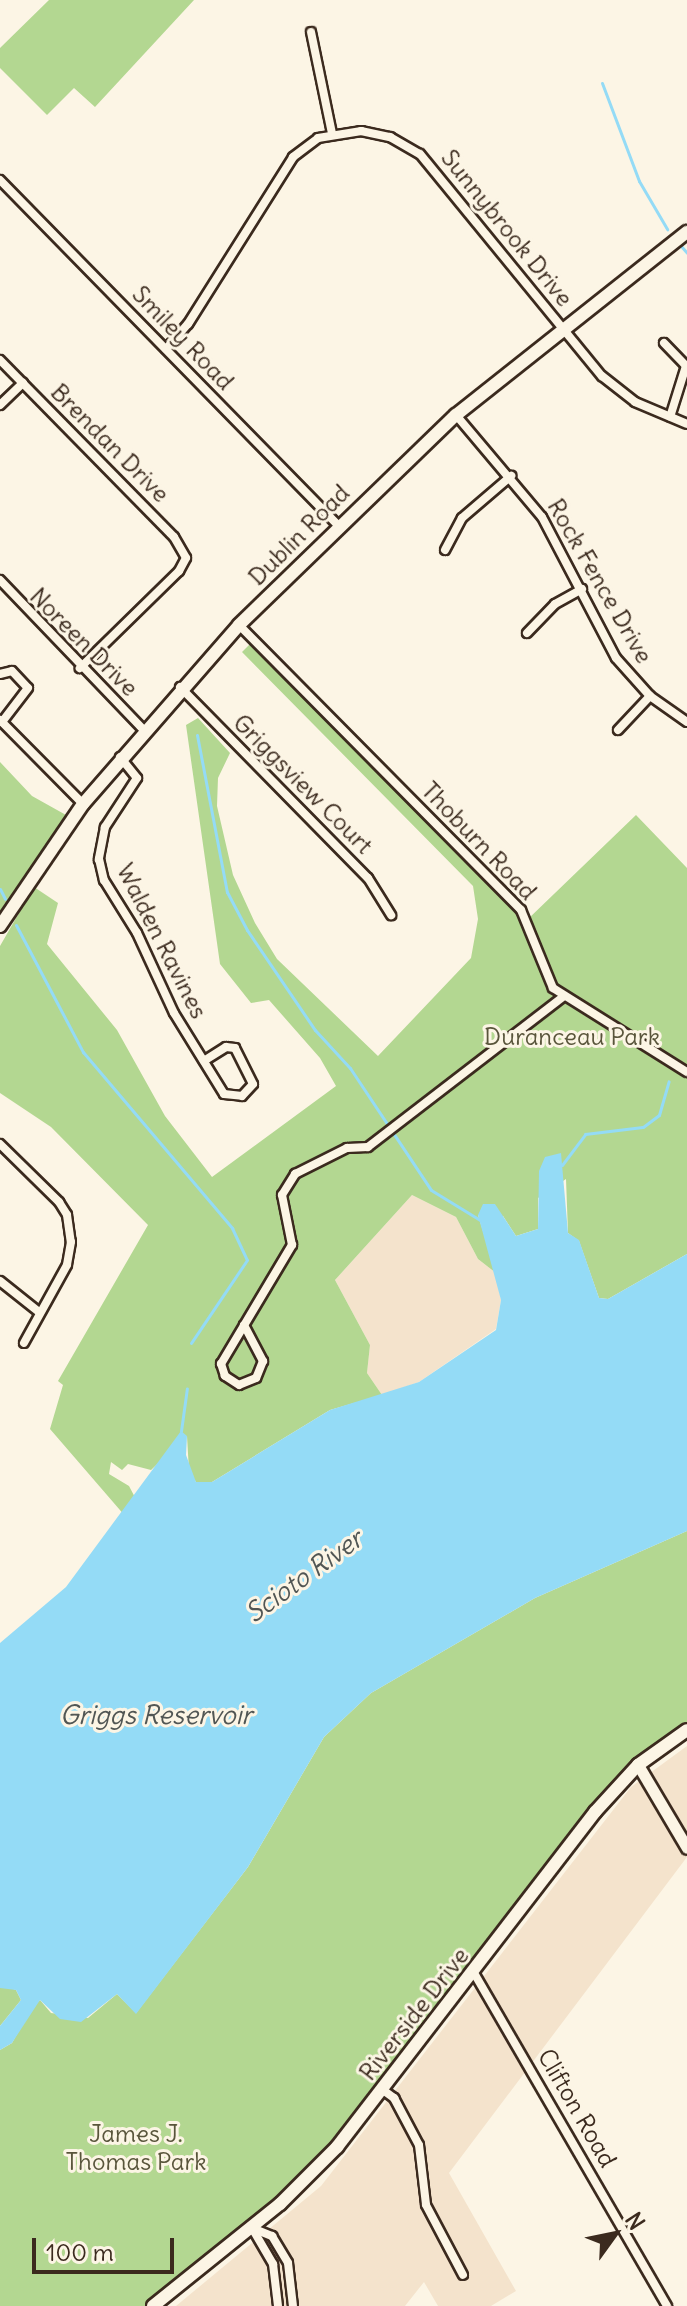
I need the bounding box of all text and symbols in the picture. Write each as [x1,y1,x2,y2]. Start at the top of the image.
street label: Sunnybrook Drive [435,144,579,312]
street label: Smiley Road [126,280,240,396]
street label: Brendan Drive [45,378,175,508]
street label: Dublin Road [243,479,355,591]
street label: Rock Fence Drive [541,494,659,668]
street label: Noreen Drive [24,582,144,702]
street label: Griggsview Court [227,708,379,860]
street label: Thoburn Road [416,776,542,906]
street label: Walden Ravines [111,859,213,1023]
park label: Duranceau Park [484,1023,660,1051]
water label: Scioto River [239,1523,369,1629]
water label: Griggs Reservoir [60,1699,252,1731]
street label: Riverside Drive [353,1942,475,2086]
street label: Clifton Road [532,2044,622,2172]
park label: James J. Thomas Park [66,2120,206,2176]
north arrow [575,2194,655,2274]
text: N [619,2207,651,2235]
scale bar [36,2222,178,2272]
text: 100 m [46,2237,114,2267]

